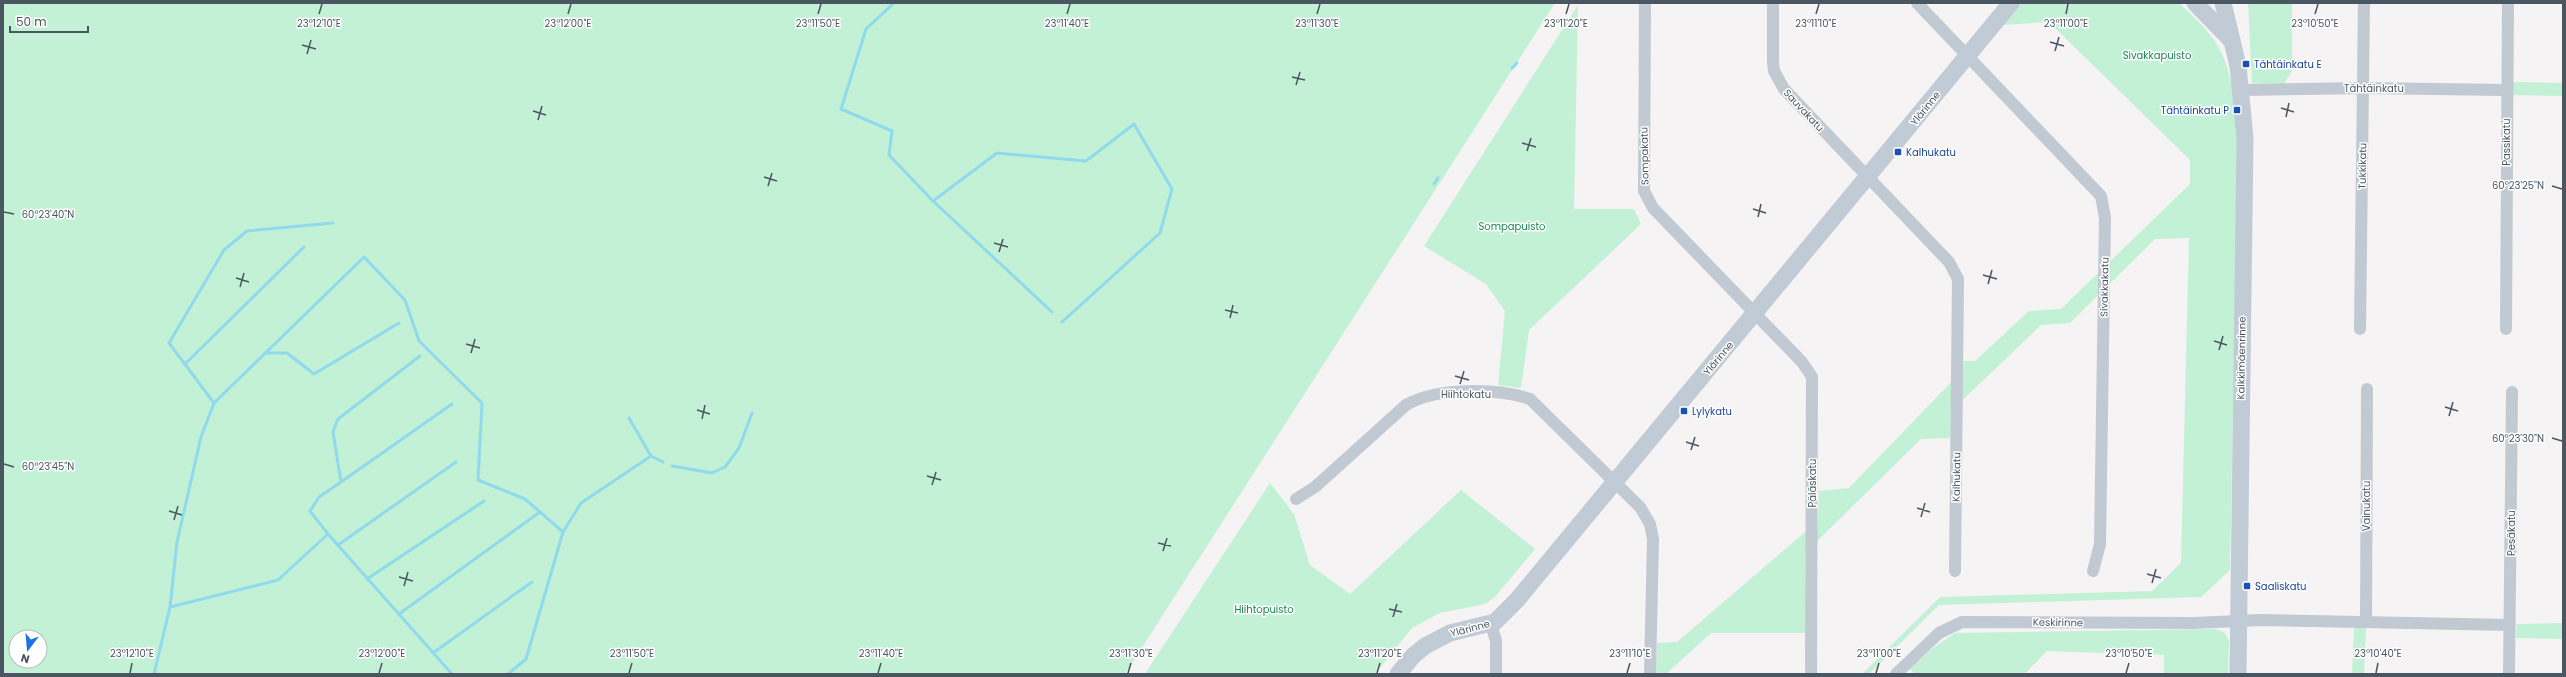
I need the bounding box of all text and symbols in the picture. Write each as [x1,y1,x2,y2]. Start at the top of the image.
scale bar [10,8,88,34]
text: 50 m [16,13,47,30]
text: 23°12'10"E [297,16,341,31]
text: 23°12'00"E [545,16,591,31]
text: 23°11'50"E [796,16,840,31]
text: 23°11'40"E [1045,16,1089,31]
text: 23°11'30"E [1295,16,1339,31]
text: 23°11'20"E [1544,16,1588,31]
text: 23°11'10"E [1795,16,1837,31]
text: 23°11'00"E [2044,16,2088,31]
text: 23°10'50"E [2291,16,2339,31]
park label: Sivakkapuisto [2123,48,2191,63]
place label: Tähtäinkatu E [2254,57,2322,72]
marker: Tähtäinkatu E [2241,59,2251,69]
street label: Tähtäinkatu [2344,81,2404,96]
street label: Sauvakatu [1780,86,1827,135]
street label: Ylärinne [1907,88,1944,129]
place label: Tähtäinkatu P [2161,103,2229,118]
marker: Tähtäinkatu P [2232,105,2242,115]
street label: Passikatu [2499,118,2514,166]
street label: Sompakatu [1636,127,1653,185]
street label: Tukkikatu [2355,143,2370,189]
place label: Kalhukatu [1906,145,1956,160]
marker: Kalhukatu [1893,147,1903,157]
text: 60°23'25"N [2492,178,2544,193]
text: 60°23'40"N [22,207,74,222]
park label: Sompapuisto [1479,219,1545,234]
street label: Sivakkakatu [2096,257,2113,317]
street label: Kalkkimäenrinne [2233,316,2250,400]
street label: Ylärinne [1700,338,1737,379]
street label: Hiihtokatu [1441,387,1491,402]
place label: Lylykatu [1692,404,1732,419]
marker: Lylykatu [1679,406,1689,416]
text: 60°23'30"N [2492,431,2544,446]
street label: Kalhukatu [1949,452,1964,502]
text: 60°23'45"N [22,459,74,474]
street label: Päläskatu [1805,459,1820,507]
street label: Vainukatu [2359,481,2374,531]
street label: Pesäkatu [2504,510,2519,556]
place label: Saaliskatu [2255,579,2306,594]
marker: Saaliskatu [2242,581,2252,591]
park label: Hiihtopuisto [1234,602,1294,617]
street label: Keskirinne [2033,615,2083,630]
street label: Ylärinne [1449,616,1492,641]
north arrow [8,629,48,669]
text: 23°12'10"E [110,646,154,661]
text: 23°12'00"E [359,646,405,661]
text: 23°11'50"E [610,646,654,661]
text: 23°11'40"E [859,646,903,661]
text: 23°11'30"E [1109,646,1153,661]
text: 23°11'20"E [1358,646,1402,661]
text: 23°11'10"E [1609,646,1651,661]
text: 23°11'00"E [1857,646,1901,661]
text: 23°10'50"E [2105,646,2153,661]
text: 23°10'40"E [2354,646,2402,661]
text: N [19,650,31,667]

